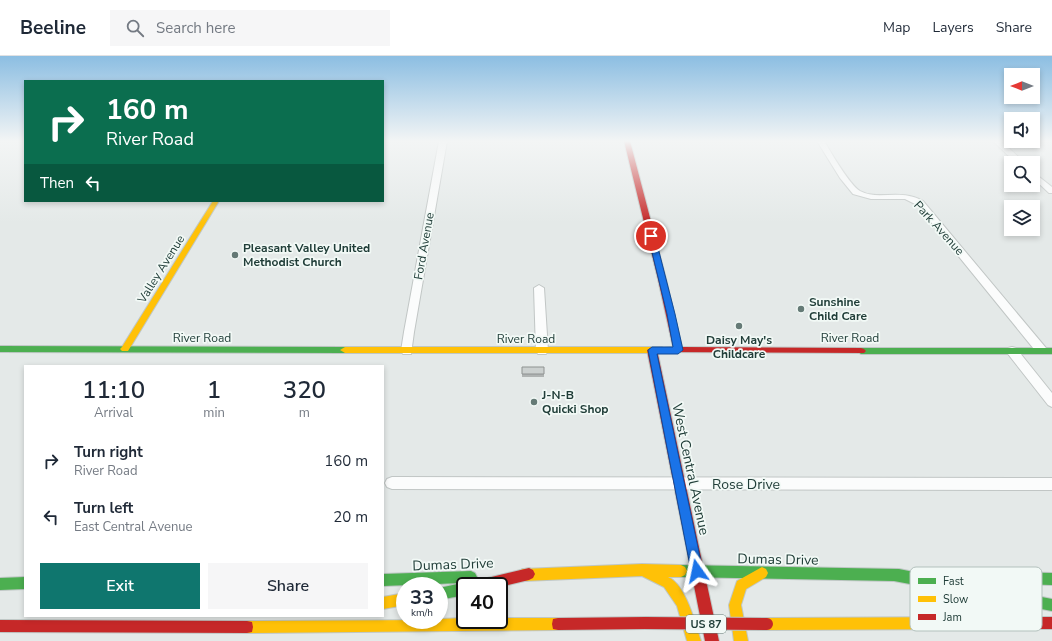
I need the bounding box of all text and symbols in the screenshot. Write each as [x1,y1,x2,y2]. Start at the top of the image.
search box [110,10,390,46]
text: Beeline [20,15,86,41]
icon: search [124,17,146,39]
text: Search here [156,18,236,38]
text: Map [883,18,910,37]
text: Layers [932,18,974,37]
text: Share [996,18,1032,37]
north arrow [1004,68,1040,104]
map controls [1004,68,1040,236]
text: 160 m [106,91,189,129]
icon: right [40,96,92,148]
button: sound [1004,112,1040,148]
text: River Road [106,127,194,151]
button: search [1004,156,1040,192]
icon: left [82,172,104,194]
text: Then [40,173,74,193]
street label: Park Avenue [910,197,968,259]
button: layers [1004,200,1040,236]
street label: Ford Avenue [410,211,438,281]
pin [634,219,668,253]
icon: arrive [640,225,662,247]
street label: Valley Avenue [133,232,188,307]
place label: Pleasant Valley United Methodist Church [243,240,370,270]
marker: Pleasant Valley United Methodist Church [230,250,240,260]
place label: Sunshine Child Care [809,294,868,324]
marker: Sunshine Child Care [796,304,806,314]
marker: Daisy May's Childcare [734,321,744,331]
street label: River Road [173,330,231,346]
street label: River Road [821,330,879,346]
street label: River Road [497,331,555,347]
place label: Daisy May's Childcare [706,332,772,362]
text: 11:10 [82,374,145,406]
text: 1 [207,374,221,406]
text: 320 [283,374,326,406]
place label: J-N-B Quicki Shop [541,387,609,417]
marker: J-N-B Quicki Shop [529,397,539,407]
street label: West Central Avenue [667,402,714,537]
text: Arrival [94,404,133,422]
text: min [203,404,225,422]
text: m [299,404,310,422]
text: Turn right [74,442,143,462]
icon: right [40,450,62,472]
text: 160 m [324,451,368,471]
text: River Road [74,462,137,480]
street label: Rose Drive [712,475,780,494]
text: Turn left [74,498,133,518]
icon: left [40,506,62,528]
text: 20 m [333,507,368,527]
text: East Central Avenue [74,518,193,536]
street label: Dumas Drive [737,549,819,570]
position arrow [676,550,718,592]
street label: Dumas Drive [412,554,494,575]
button: Exit [40,563,200,609]
button: Share [208,563,368,609]
legend [910,567,1042,631]
text: Fast [943,574,964,589]
speed limit sign: 40 [456,577,508,629]
text: 33 [410,584,434,611]
text: Slow [943,592,968,607]
text: km/h [411,606,433,620]
text: Jam [942,610,962,625]
road number: US 87 [686,615,726,633]

